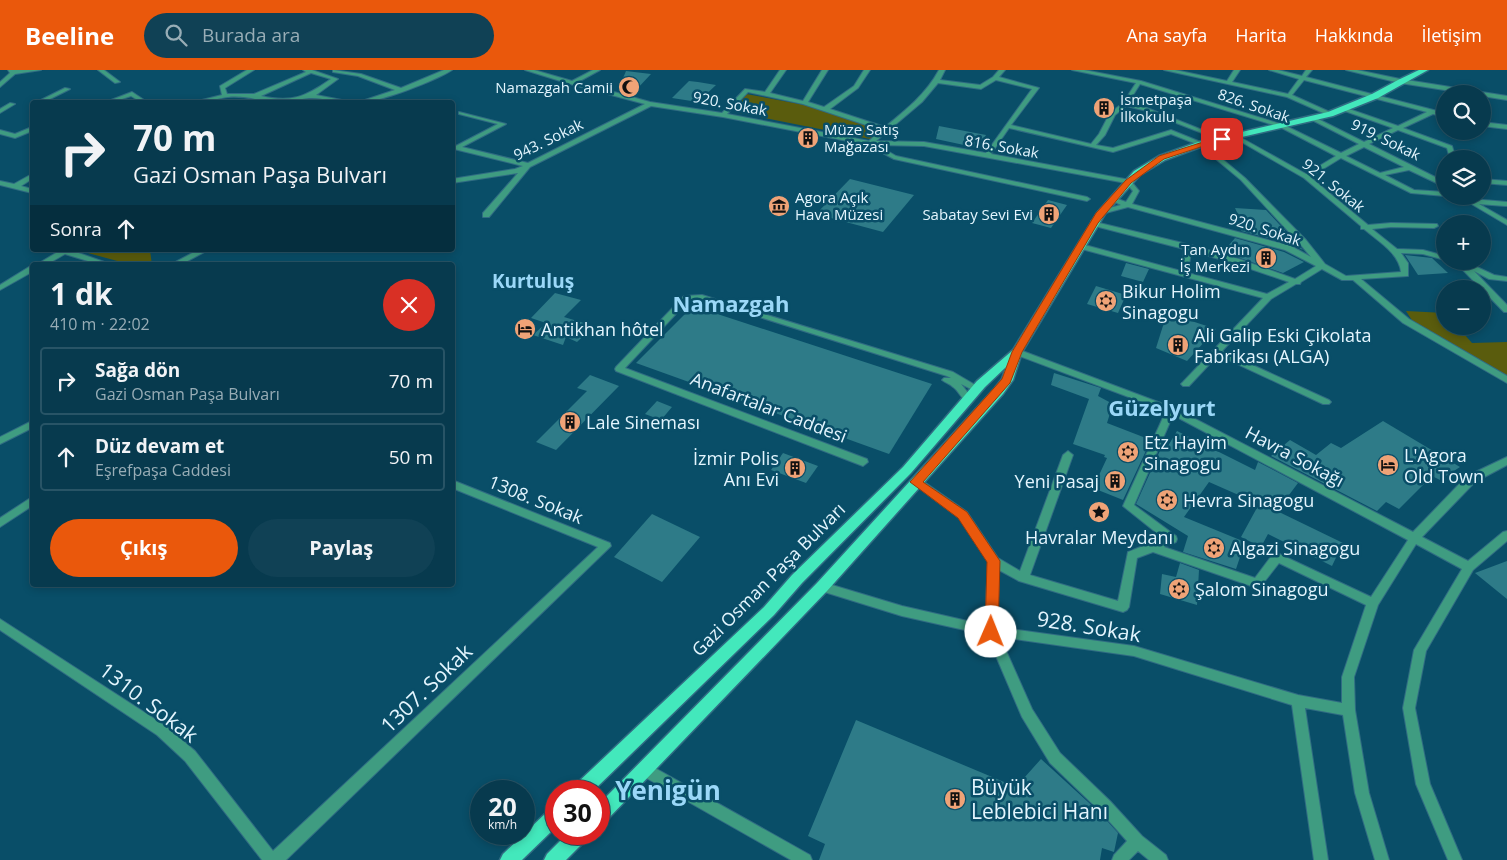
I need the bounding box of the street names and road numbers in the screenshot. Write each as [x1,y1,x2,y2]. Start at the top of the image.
street label: 826. Sokak [1215,83,1293,127]
street label: 920. Sokak [691,86,769,120]
street label: 943. Sokak [510,114,586,164]
street label: 919. Sokak [1348,114,1424,164]
street label: 816. Sokak [963,130,1041,162]
street label: 921. Sokak [1299,154,1369,216]
street label: 920. Sokak [1226,208,1304,250]
street label: Anafartalar Caddesi [687,366,851,448]
street label: Havra Sokağı [1241,420,1349,492]
street label: 1308. Sokak [485,469,587,529]
street label: Gazi Osman Paşa Bulvarı [686,497,850,661]
street label: 928. Sokak [1035,604,1143,648]
street label: 1307. Sokak [374,637,478,739]
street label: 1310. Sokak [94,656,204,748]

